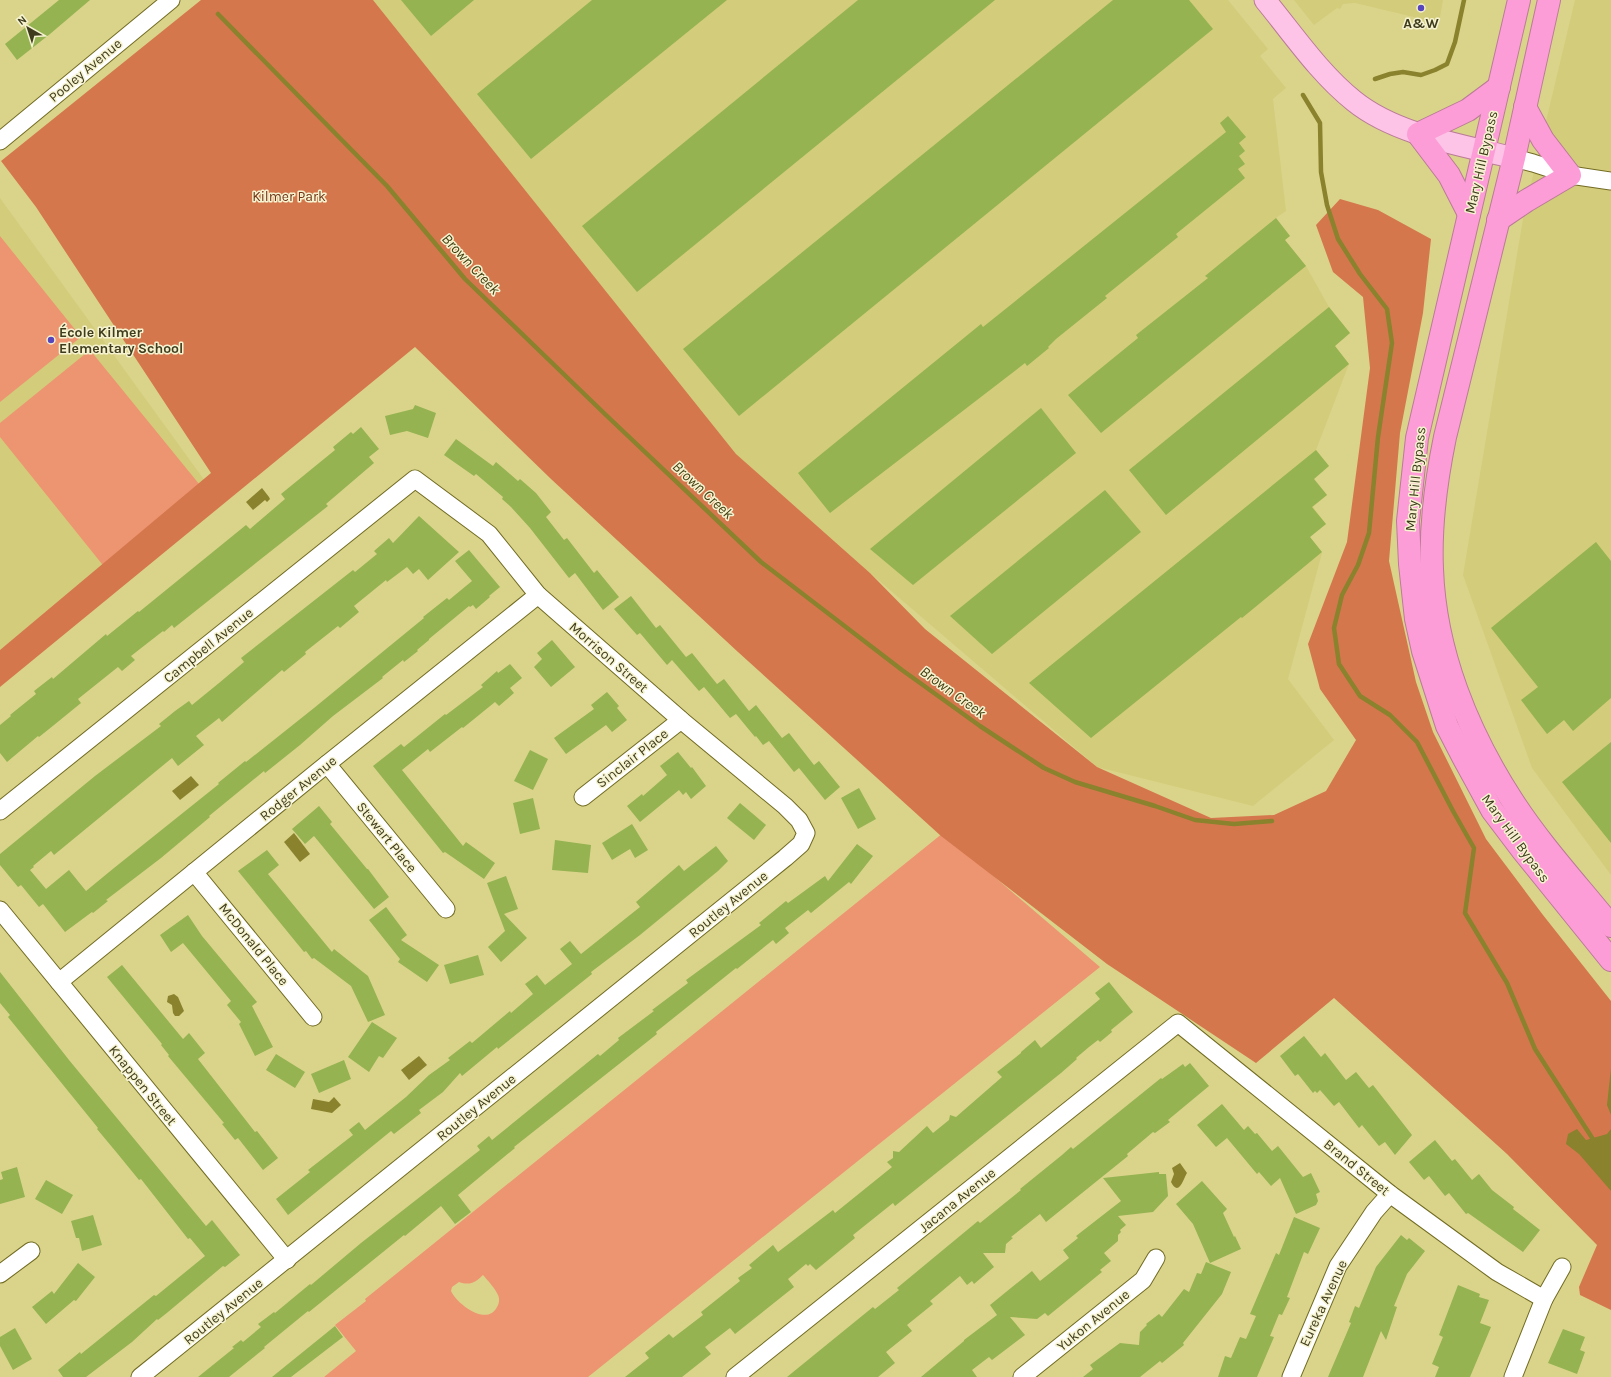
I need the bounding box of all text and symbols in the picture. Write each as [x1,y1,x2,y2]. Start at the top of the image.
marker: A&W [1416,3,1426,13]
north arrow [8,8,48,48]
text: N [15,13,29,28]
place label: A&W [1403,15,1440,32]
street label: Pooley Avenue [45,35,125,106]
street label: Mary Hill Bypass [1461,109,1502,215]
park label: Kilmer Park [252,188,326,205]
water label: Brown Creek [438,230,504,299]
place label: École Kilmer Elementary School [59,323,183,357]
marker: École Kilmer Elementary School [46,335,56,345]
street label: Mary Hill Bypass [1402,426,1429,532]
water label: Brown Creek [669,457,738,523]
street label: Campbell Avenue [160,604,257,687]
street label: Morrison Street [566,618,652,696]
water label: Brown Creek [917,662,990,722]
street label: Sinclair Place [593,725,672,792]
street label: Rodger Avenue [256,752,340,825]
street label: Mary Hill Bypass [1478,791,1553,886]
street label: Stewart Place [353,798,420,876]
street label: Routley Avenue [685,867,771,942]
street label: McDonald Place [215,900,292,989]
street label: Knappen Street [105,1042,180,1129]
street label: Routley Avenue [433,1070,519,1145]
street label: Brand Street [1320,1136,1393,1199]
street label: Jacana Avenue [916,1164,999,1237]
street label: Eureka Avenue [1296,1257,1351,1349]
street label: Routley Avenue [180,1274,266,1349]
street label: Yukon Avenue [1054,1286,1133,1355]

